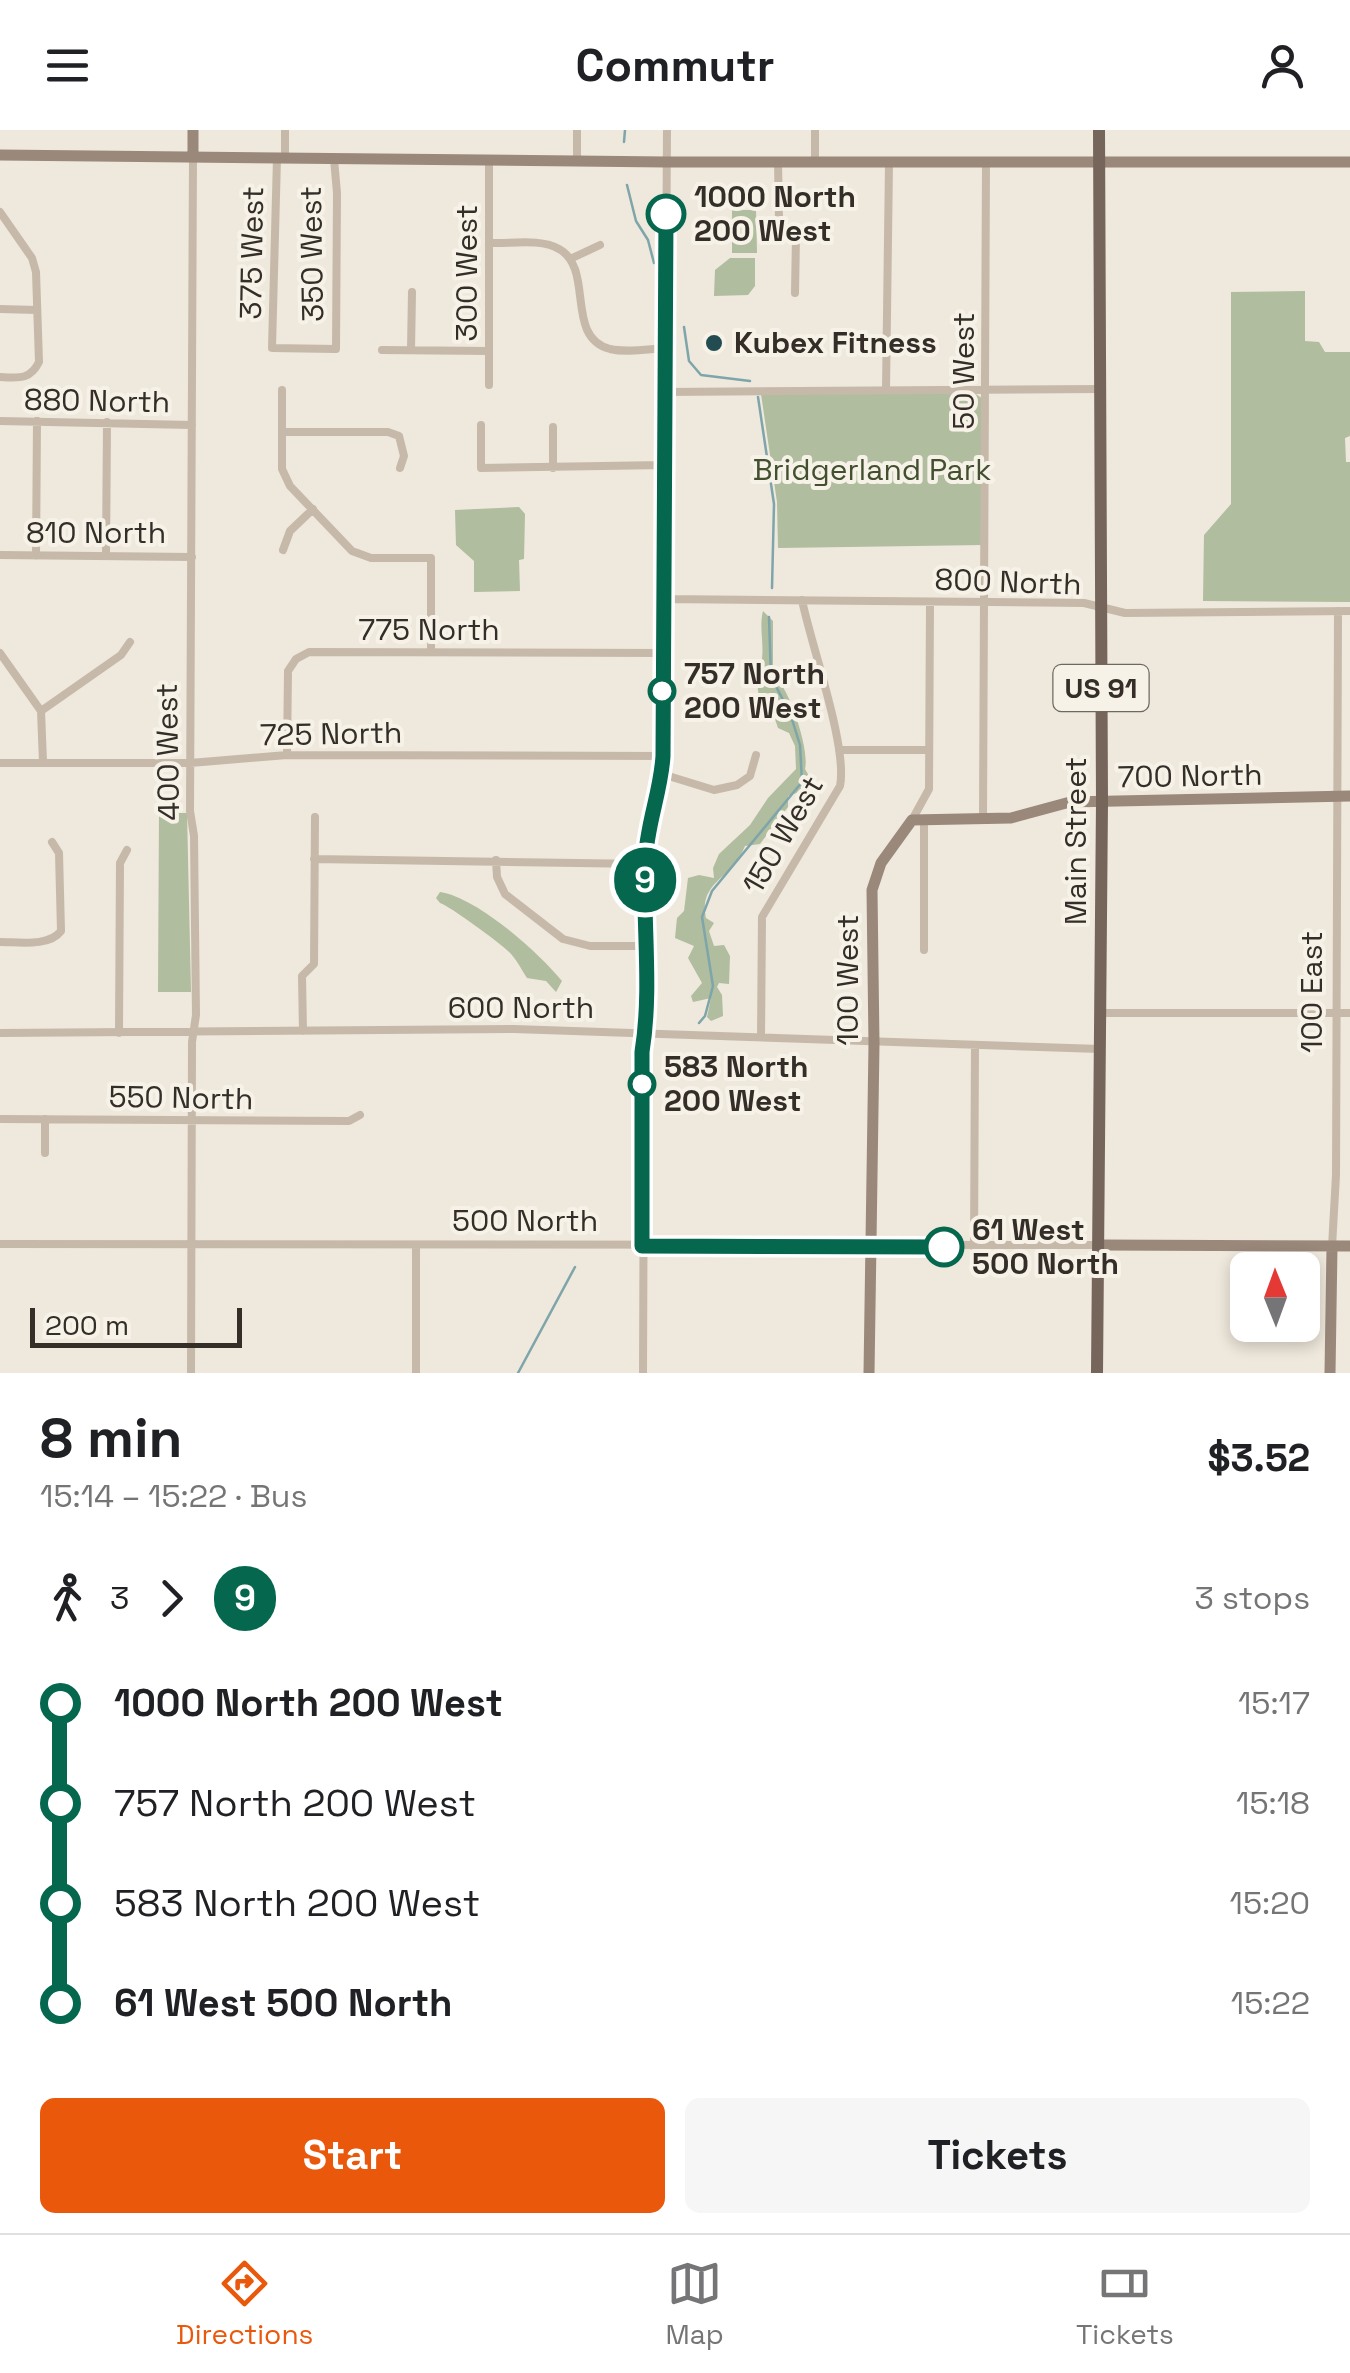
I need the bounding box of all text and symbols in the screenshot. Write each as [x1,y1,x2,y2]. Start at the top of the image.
text: Commutr [575,37,775,94]
icon: menu [40,38,95,93]
icon: person [1255,38,1310,93]
place label: 1000 North 200 West [694,177,856,250]
street label: 375 West [231,186,272,320]
street label: 350 West [291,186,332,322]
marker: 1000 North 200 West [647,195,685,233]
street label: 300 West [447,205,486,341]
street label: 50 West [944,312,983,430]
place label: Kubex Fitness [734,323,937,362]
marker: Kubex Fitness [703,332,725,354]
street label: 880 North [24,380,170,421]
park label: Bridgerland Park [753,450,991,489]
street label: 810 North [26,513,166,552]
street label: 800 North [934,559,1082,604]
street label: 775 North [358,610,500,649]
place label: 757 North 200 West [684,654,825,727]
road number: US 91 [1054,665,1148,711]
marker: 757 North 200 West [649,678,675,704]
street label: 400 West [147,683,188,821]
street label: 725 North [259,713,403,754]
street label: 700 North [1117,755,1263,796]
street label: Main Street [1056,757,1095,925]
street label: 150 West [733,769,832,901]
line badge: 9 [612,848,678,912]
text: 9 [634,858,656,902]
street label: 100 West [828,914,867,1046]
street label: 100 East [1292,931,1331,1053]
street label: 600 North [448,988,594,1027]
place label: 583 North 200 West [664,1047,808,1120]
marker: 583 North 200 West [629,1071,655,1097]
street label: 550 North [108,1077,254,1118]
street label: 500 North [452,1201,598,1240]
place label: 61 West 500 North [972,1210,1119,1283]
marker: 61 West 500 North [925,1228,963,1266]
north arrow [1230,1252,1320,1342]
map controls [1230,1252,1320,1342]
scale bar [30,1303,242,1348]
text: 200 m [45,1307,129,1343]
text: 8 min [40,1403,182,1473]
text: $3.52 [1207,1434,1310,1482]
text: 15:14 – 15:22 · Bus [40,1476,307,1516]
icon: walk [40,1571,95,1626]
icon: forward [144,1571,199,1626]
text: 9 [234,1576,256,1620]
text: 3 [110,1578,129,1618]
text: 3 stops [1195,1578,1310,1618]
text: 1000 North 200 West [114,1679,503,1727]
text: 15:17 [1238,1683,1310,1723]
text: 757 North 200 West [114,1779,476,1827]
text: 15:18 [1236,1783,1310,1823]
text: 583 North 200 West [114,1879,480,1927]
text: 15:20 [1230,1883,1310,1923]
text: 61 West 500 North [114,1979,452,2027]
text: 15:22 [1231,1983,1310,2023]
button: Start [40,2098,665,2213]
button: Tickets [685,2098,1310,2213]
tab: Directions [176,2256,313,2352]
tab: Map [666,2256,724,2352]
tab: Tickets [1076,2256,1174,2352]

